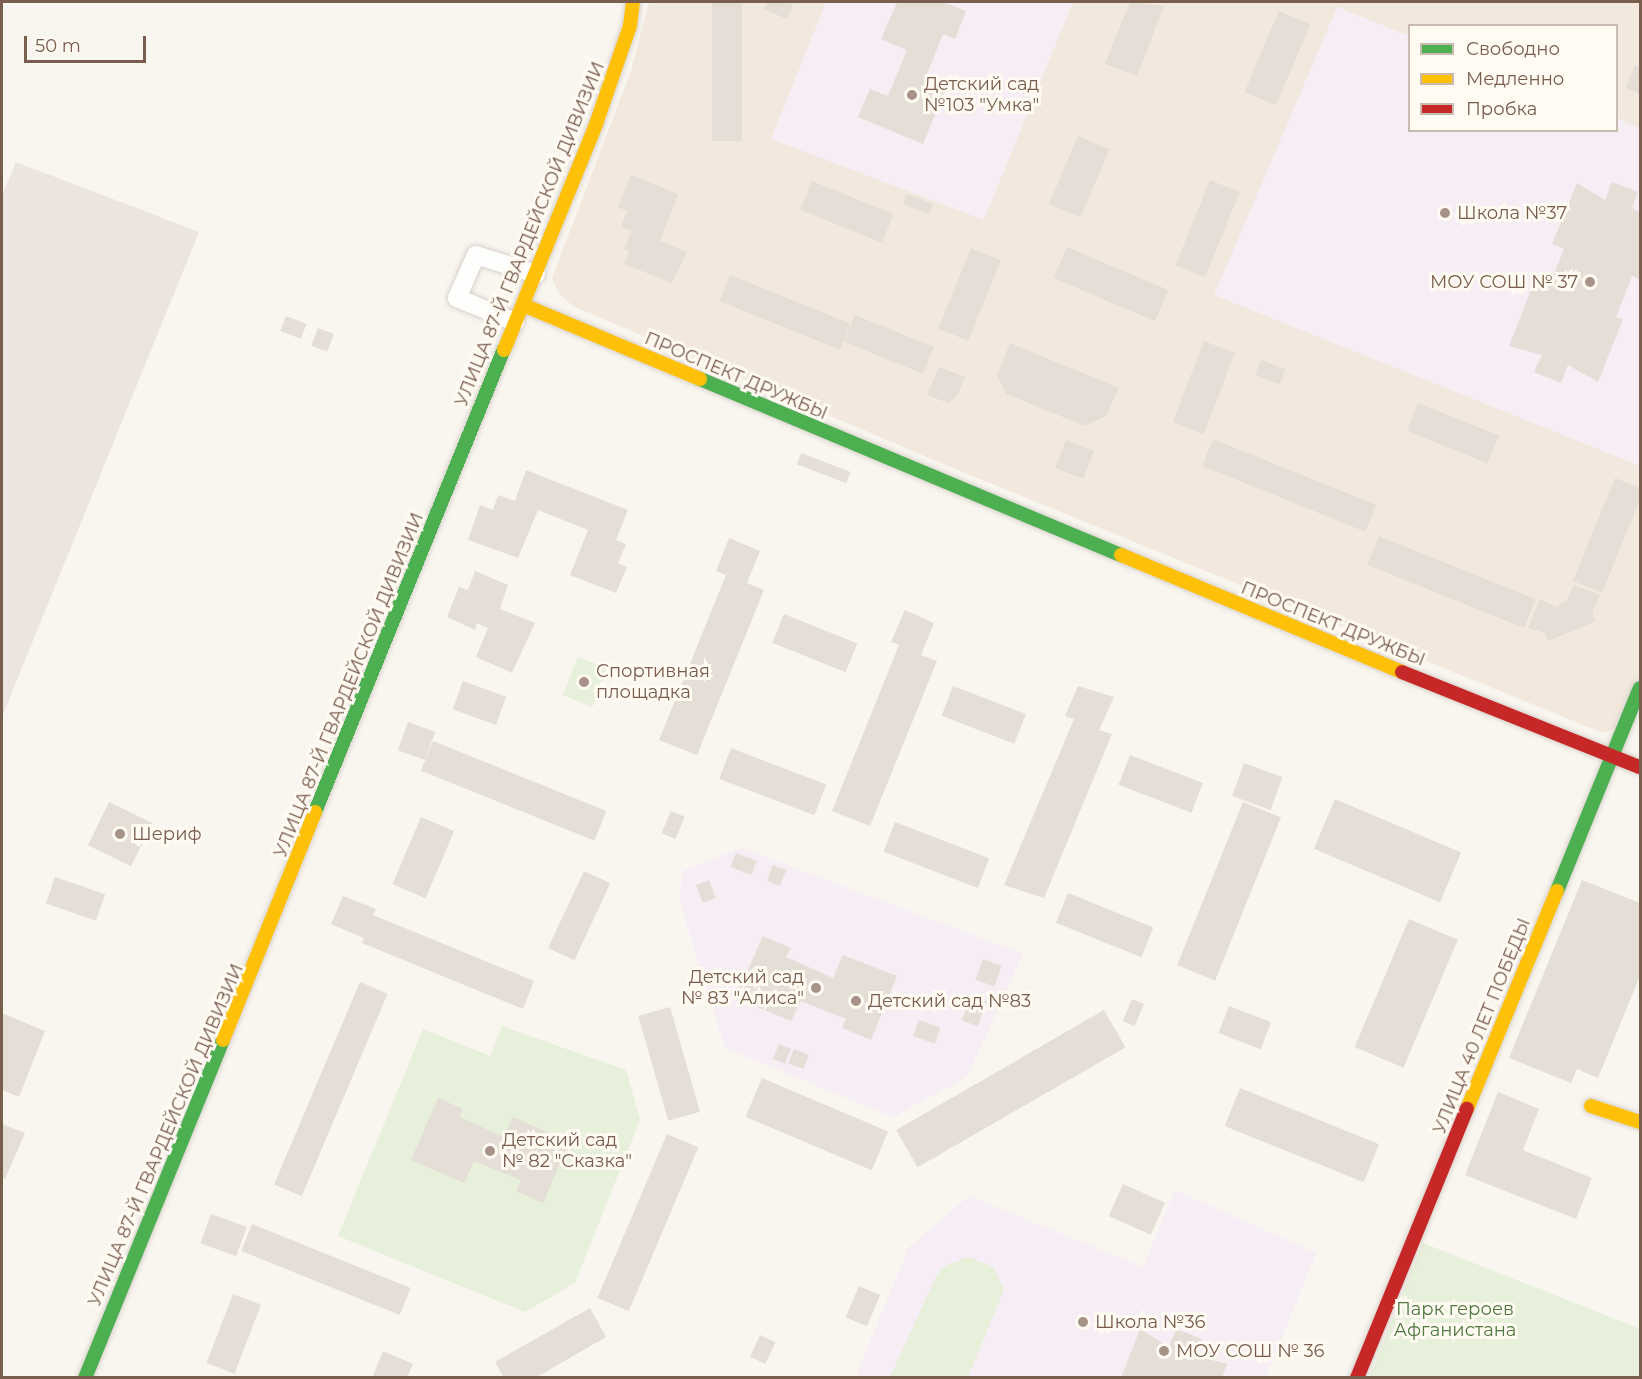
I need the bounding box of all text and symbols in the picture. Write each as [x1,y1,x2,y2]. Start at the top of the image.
scale bar [27,24,148,62]
legend [1408,24,1618,132]
text: 50 m [35,35,81,57]
text: Свободно [1466,38,1560,60]
street label: УЛИЦА 87-Й ГВАРДЕЙСКОЙ ДИВИЗИИ [451,59,609,409]
text: Медленно [1466,68,1564,90]
place label: Детский сад №103 "Умка" [924,74,1039,116]
marker: Детский сад №103 "Умка" [905,88,919,102]
text: Пробка [1466,98,1537,120]
place label: Школа №37 [1457,202,1567,224]
marker: Школа №37 [1438,206,1452,220]
place label: МОУ СОШ № 37 [1430,271,1578,293]
marker: МОУ СОШ № 37 [1583,275,1597,289]
street label: ПРОСПЕКТ ДРУЖБЫ [641,328,831,424]
street label: УЛИЦА 87-Й ГВАРДЕЙСКОЙ ДИВИЗИИ [270,510,428,860]
street label: ПРОСПЕКТ ДРУЖБЫ [1238,577,1428,671]
place label: Спортивная площадка [596,661,710,704]
marker: Спортивная площадка [577,675,591,689]
place label: Шериф [132,823,202,845]
marker: Шериф [113,827,127,841]
street label: УЛИЦА 40 ЛЕТ ПОБЕДЫ [1429,915,1535,1137]
street label: УЛИЦА 87-Й ГВАРДЕЙСКОЙ ДИВИЗИИ [84,961,248,1309]
place label: Детский сад № 83 "Алиса" [681,967,804,1010]
marker: Детский сад № 83 "Алиса" [809,981,823,995]
place label: Детский сад №83 [868,990,1031,1012]
marker: Детский сад №83 [849,994,863,1008]
place label: Детский сад № 82 "Сказка" [502,1130,632,1172]
marker: Детский сад № 82 "Сказка" [483,1144,497,1158]
park label: Парк героев Афганистана [1394,1299,1516,1342]
place label: Школа №36 [1095,1311,1206,1333]
marker: Школа №36 [1076,1315,1090,1329]
place label: МОУ СОШ № 36 [1176,1340,1325,1362]
marker: МОУ СОШ № 36 [1157,1344,1171,1358]

